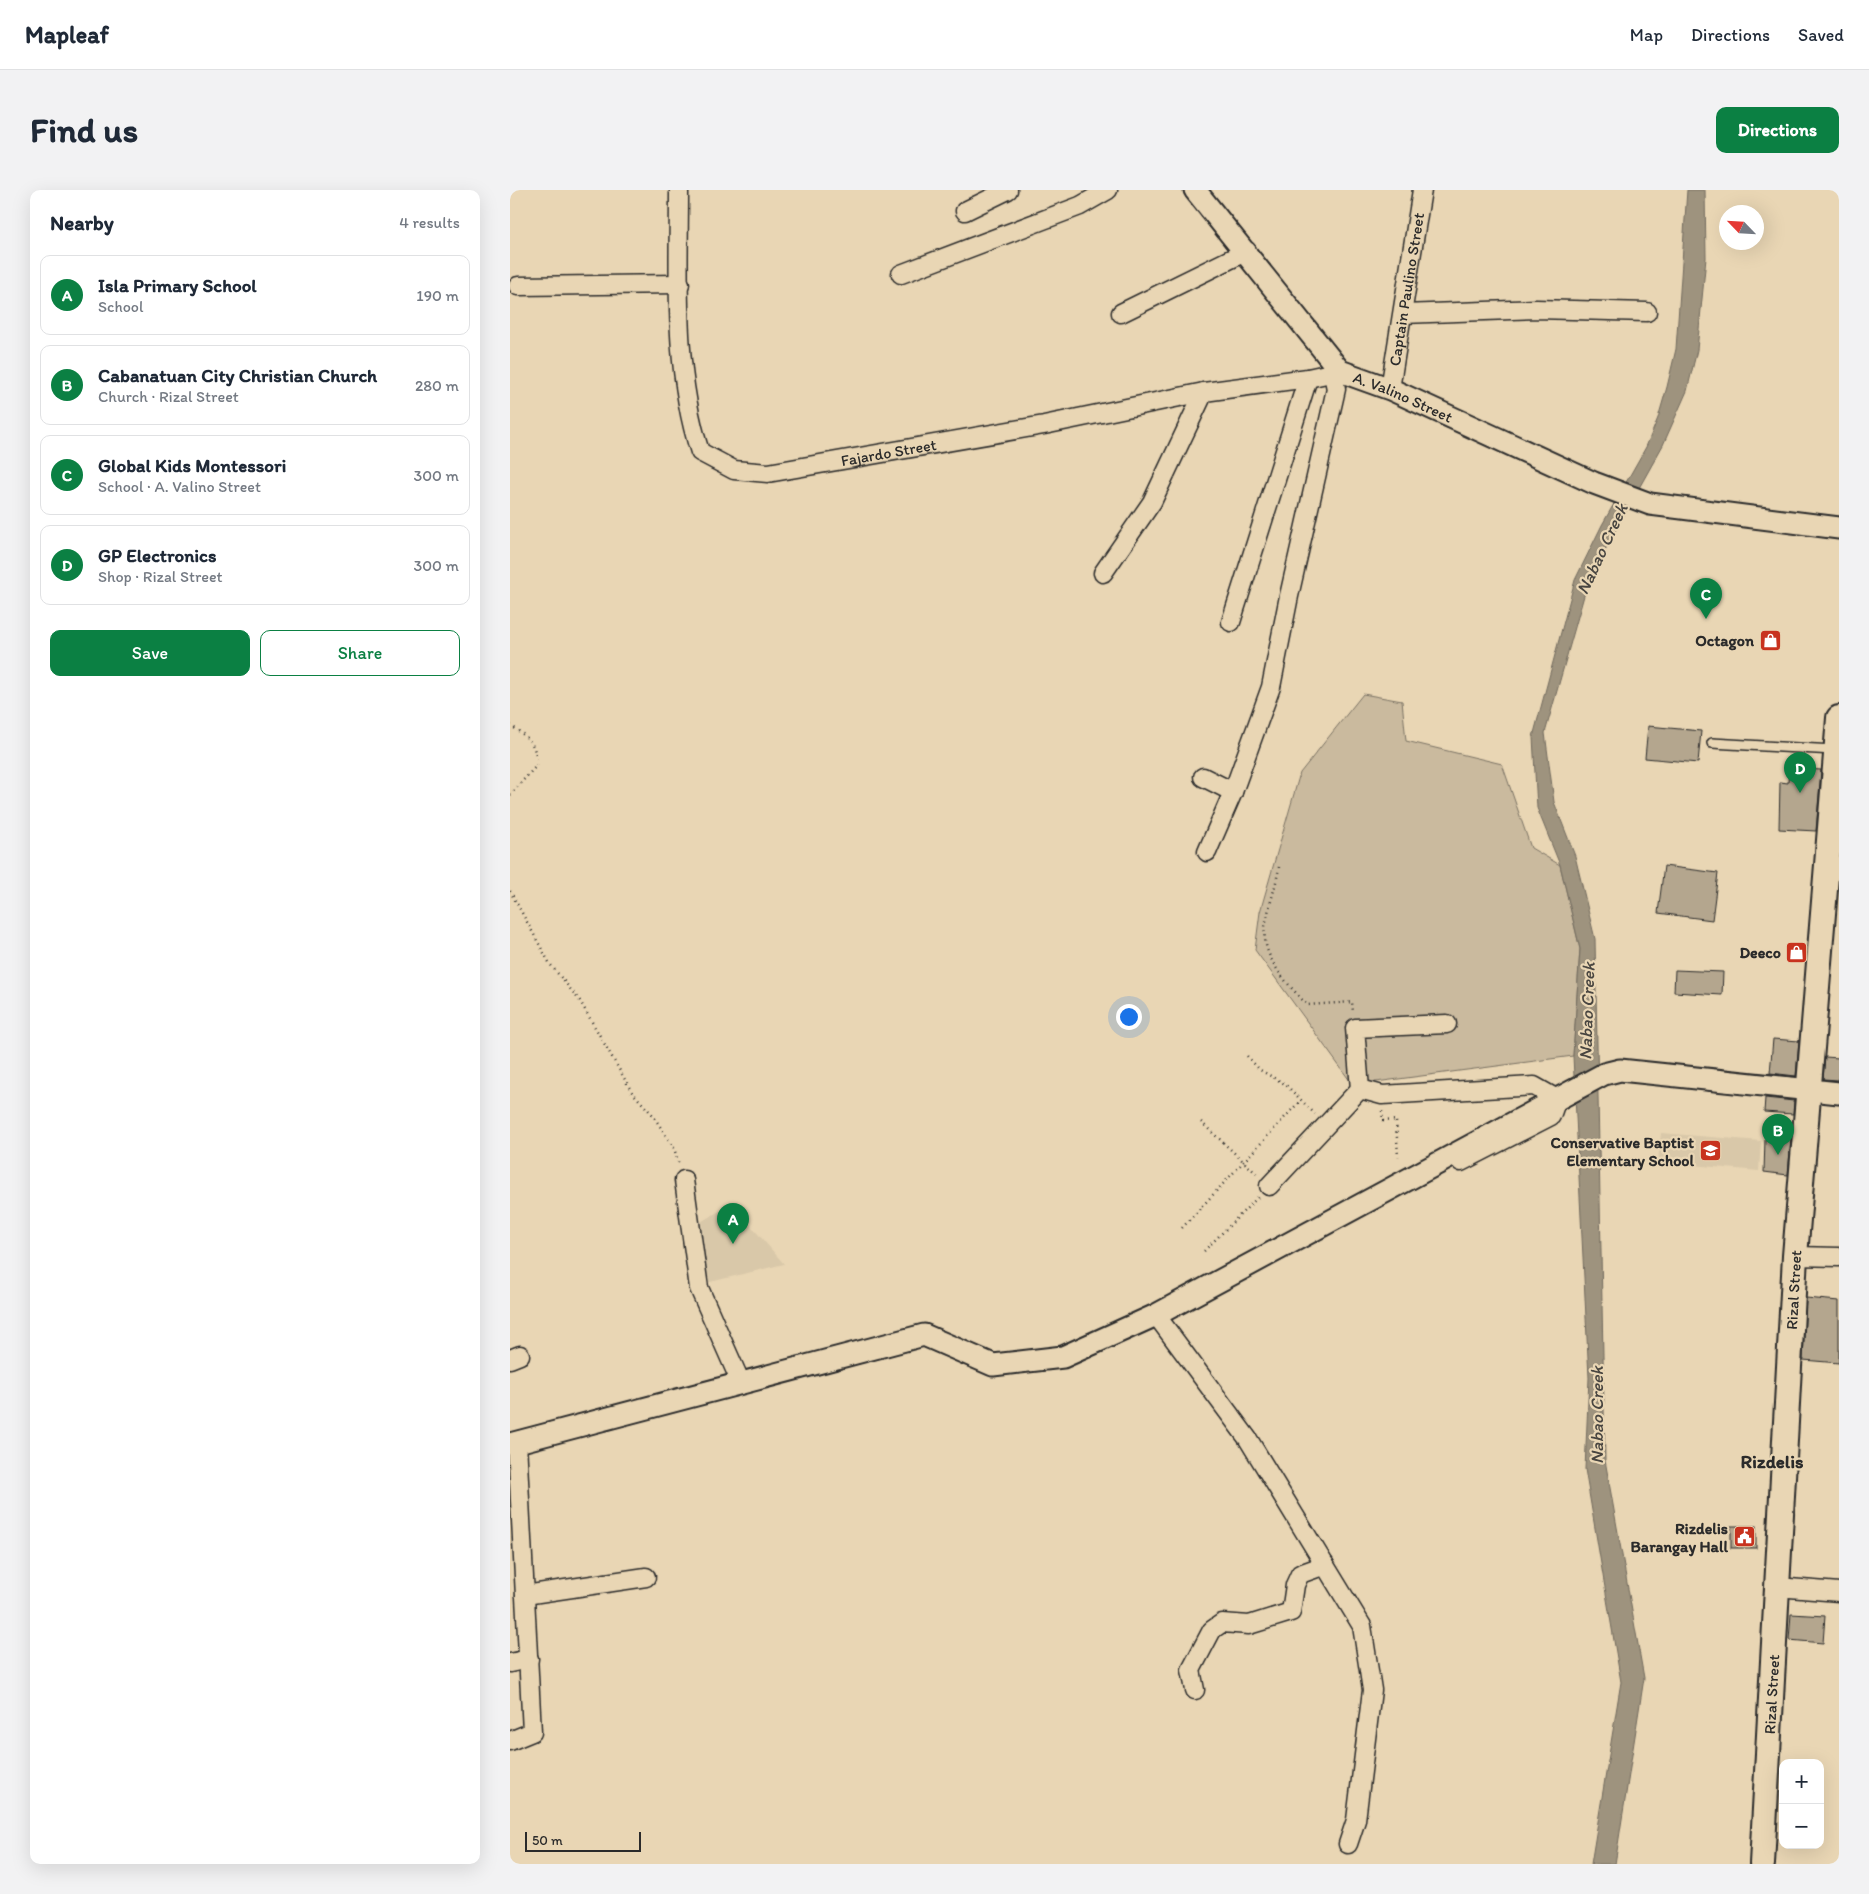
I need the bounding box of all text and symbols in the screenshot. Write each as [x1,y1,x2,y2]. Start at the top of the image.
text: Mapleaf [25,20,109,49]
text: Map [1630,24,1663,46]
text: Directions [1691,24,1770,46]
text: Saved [1798,24,1844,46]
button: Directions [1716,107,1839,153]
text: Find us [30,109,138,151]
north arrow [1719,205,1764,250]
text: Nearby [50,210,114,235]
street label: Captain Paulino Street [1385,211,1428,367]
text: 4 results [399,213,460,232]
text: Isla Primary School [98,274,257,297]
text: A [62,286,72,305]
text: 190 m [416,286,459,305]
text: School [98,297,144,316]
text: Cabanatuan City Christian Church [98,364,377,387]
street label: A. Valino Street [1351,368,1456,427]
text: B [62,376,72,395]
text: 280 m [415,376,459,395]
text: Church · Rizal Street [98,387,239,406]
street label: Fajardo Street [839,435,938,470]
text: Global Kids Montessori [98,454,286,477]
text: C [62,466,72,485]
text: 300 m [414,466,459,485]
text: School · A. Valino Street [98,477,261,496]
water label: Nabao Creek [1571,499,1633,598]
text: GP Electronics [98,544,216,567]
text: D [62,556,72,575]
text: 300 m [414,556,459,575]
text: Shop · Rizal Street [98,567,223,586]
pin: C [1690,578,1722,619]
shop icon: Octagon [1758,628,1782,652]
button: Save [50,630,250,676]
button: Share [260,630,460,676]
place label: Octagon [1695,631,1755,651]
pin: D [1784,752,1816,793]
shop icon: Deeco [1785,940,1809,964]
place label: Deeco [1740,943,1781,962]
water label: Nabao Creek [1574,960,1600,1060]
your location [1116,1004,1142,1030]
pin: B [1762,1114,1794,1155]
place label: Conservative Baptist Elementary School [1551,1133,1694,1171]
school or university icon: Conservative Baptist Elementary School [1698,1139,1722,1163]
pin: A [717,1203,749,1244]
street label: Rizal Street [1782,1249,1805,1330]
water label: Nabao Creek [1586,1364,1608,1464]
district label: Rizdelis [1740,1450,1804,1473]
place label: Rizdelis Barangay Hall [1630,1519,1728,1557]
public building icon: Rizdelis Barangay Hall [1732,1525,1756,1549]
street label: Rizal Street [1760,1654,1783,1735]
map controls [1779,1759,1824,1849]
button: + [1779,1759,1824,1804]
button: − [1779,1804,1824,1849]
scale bar [525,1829,641,1852]
text: 50 m [532,1832,563,1849]

